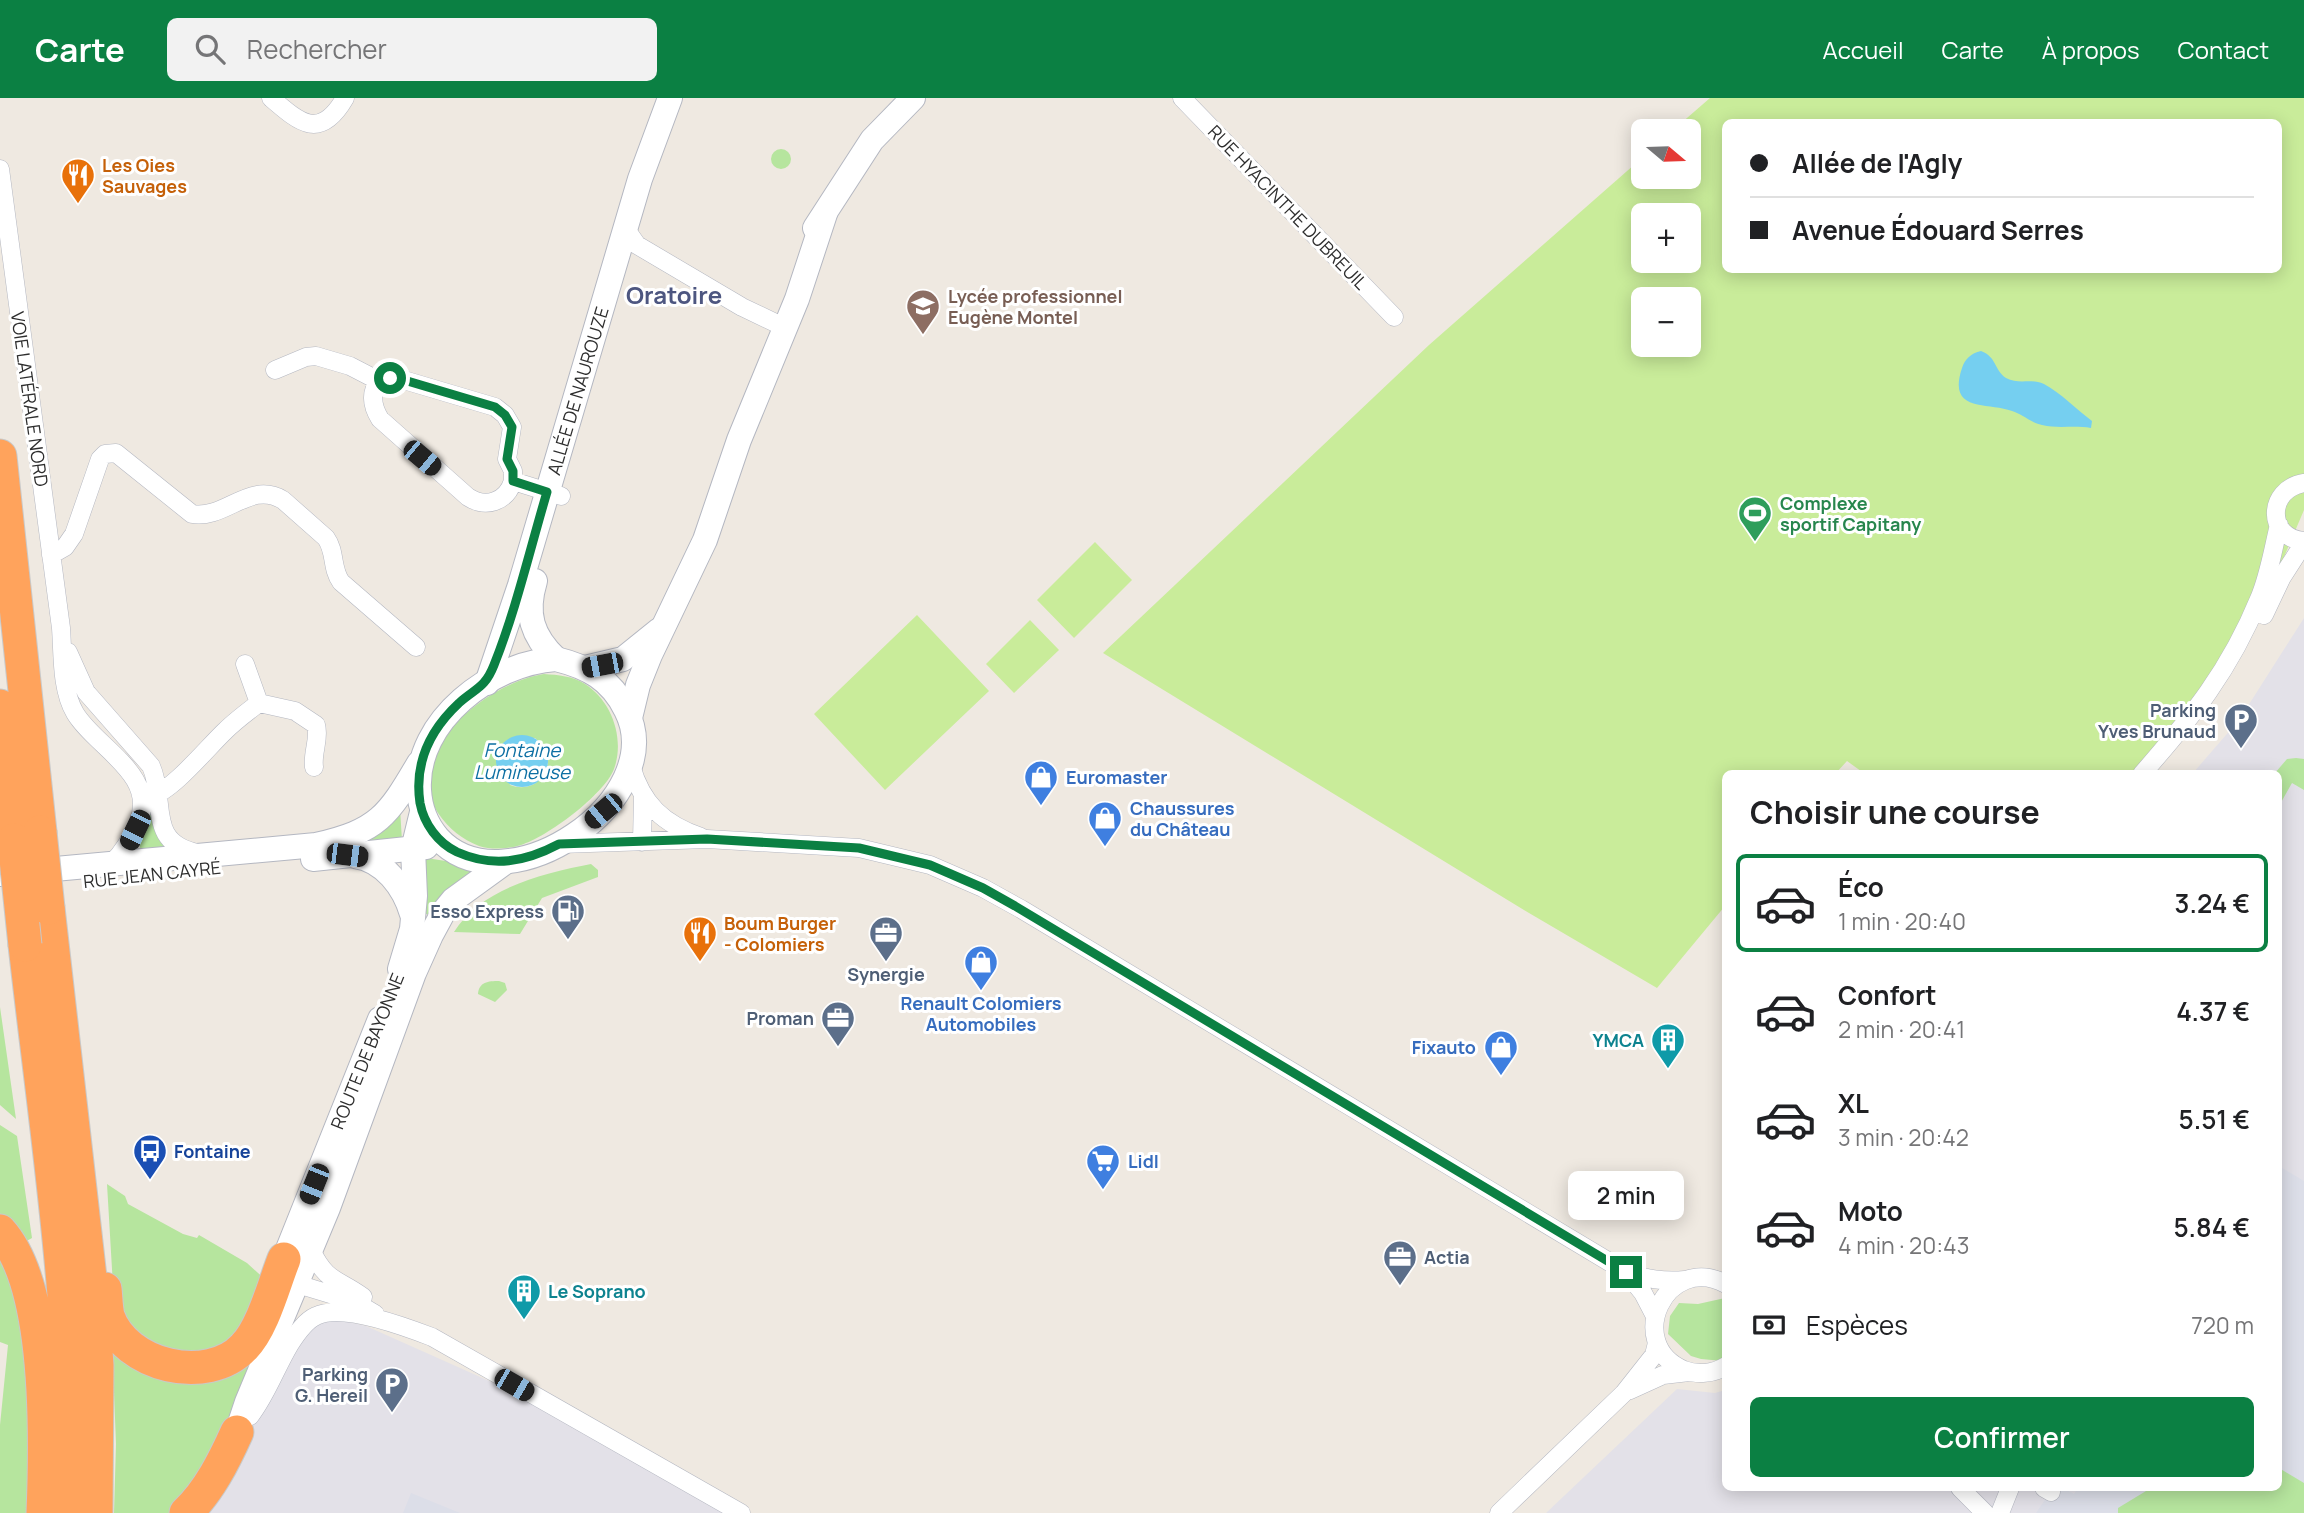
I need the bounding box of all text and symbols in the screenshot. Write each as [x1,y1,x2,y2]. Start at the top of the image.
search box [167,18,657,81]
text: Carte [35,27,125,72]
icon: search [191,30,229,68]
text: Rechercher [247,31,387,67]
text: Accueil [1823,33,1903,66]
text: Carte [1941,33,2004,66]
text: À propos [2042,33,2140,66]
text: Contact [2178,33,2269,66]
north arrow [1631,119,1701,189]
map controls [1631,119,1701,357]
street label: RUE HYACINTHE DUBREUIL [1203,120,1373,294]
text: Allée de l'Agly [1792,145,1962,181]
place label: Les Oies Sauvages [102,153,187,198]
restaurant icon: Les Oies Sauvages [59,156,97,205]
button: + [1631,203,1701,273]
text: Avenue Édouard Serres [1792,212,2084,248]
district label: Oratoire [626,278,722,311]
place label: Lycée professionnel Eugène Montel [948,284,1122,329]
school or university icon: Lycée professionnel Eugène Montel [904,287,942,336]
button: − [1631,287,1701,357]
street label: ALLÉE DE NAUROUZE [541,304,614,478]
street label: VOIE LATÉRALE NORD [6,310,54,488]
route start [374,362,406,394]
car [400,436,445,480]
place label: Complexe sportif Capitany [1780,491,1921,536]
sports icon: Complexe sportif Capitany [1736,494,1774,543]
car [580,651,625,679]
place label: Parking Yves Brunaud [2098,698,2216,743]
parking icon: Parking Yves Brunaud [2222,701,2260,750]
water label: Fontaine Lumineuse [474,737,572,785]
shop icon: Euromaster [1022,758,1060,807]
place label: Euromaster [1066,765,1168,789]
car [581,789,626,833]
text: Choisir une course [1750,790,2040,834]
place label: Chaussures du Château [1130,796,1235,841]
shop icon: Chaussures du Château [1086,799,1124,848]
car [117,807,154,853]
car [325,842,370,868]
street label: RUE JEAN CAYRÉ [82,855,222,893]
text: Éco [1838,869,1884,905]
icon: car [1754,872,1817,935]
text: 3.24 € [2175,885,2250,921]
fuel station icon: Esso Express [549,892,587,941]
place label: Esso Express [430,899,544,923]
text: 1 min · 20:40 [1838,905,1966,937]
place label: Boum Burger - Colomiers [724,911,836,956]
restaurant icon: Boum Burger - Colomiers [681,914,719,963]
office icon: Synergie [867,914,905,963]
shop icon: Renault Colomiers Automobiles [962,943,1000,992]
place label: Synergie [847,962,925,986]
street label: ROUTE DE BAYONNE [325,969,409,1133]
text: Confort [1838,977,1937,1013]
icon: car [1754,980,1817,1043]
place label: Renault Colomiers Automobiles [900,991,1062,1036]
text: 4.37 € [2176,993,2250,1029]
office icon: Proman [819,999,857,1048]
place label: Proman [747,1006,814,1030]
text: 2 min · 20:41 [1838,1013,1965,1045]
building icon: YMCA [1649,1021,1687,1070]
shop icon: Fixauto [1482,1028,1520,1077]
place label: YMCA [1593,1028,1644,1052]
place label: Fixauto [1412,1035,1476,1059]
text: XL [1838,1085,1869,1121]
icon: car [1754,1088,1817,1151]
text: 5.51 € [2179,1101,2250,1137]
text: 3 min · 20:42 [1838,1121,1969,1153]
bus stop icon: Fontaine [131,1132,169,1181]
place label: Fontaine [174,1139,251,1163]
supermarket icon: Lidl [1084,1142,1122,1191]
place label: Lidl [1128,1149,1159,1173]
car [297,1161,332,1207]
callout: 2 min [1568,1170,1684,1220]
text: 2 min [1597,1179,1655,1211]
text: Moto [1838,1193,1903,1229]
icon: car [1754,1196,1817,1259]
text: 5.84 € [2173,1209,2250,1245]
text: 4 min · 20:43 [1838,1229,1969,1261]
office icon: Actia [1381,1238,1419,1287]
place label: Actia [1424,1245,1470,1269]
route end [1610,1256,1642,1288]
building icon: Le Soprano [505,1272,543,1321]
place label: Le Soprano [548,1279,646,1303]
icon: cash [1750,1306,1788,1344]
text: Espèces [1806,1307,1908,1343]
text: 720 m [2191,1309,2254,1341]
place label: Parking G. Hereil [295,1362,368,1407]
parking icon: Parking G. Hereil [373,1365,411,1414]
car [491,1365,538,1405]
button: Confirmer [1750,1397,2254,1477]

